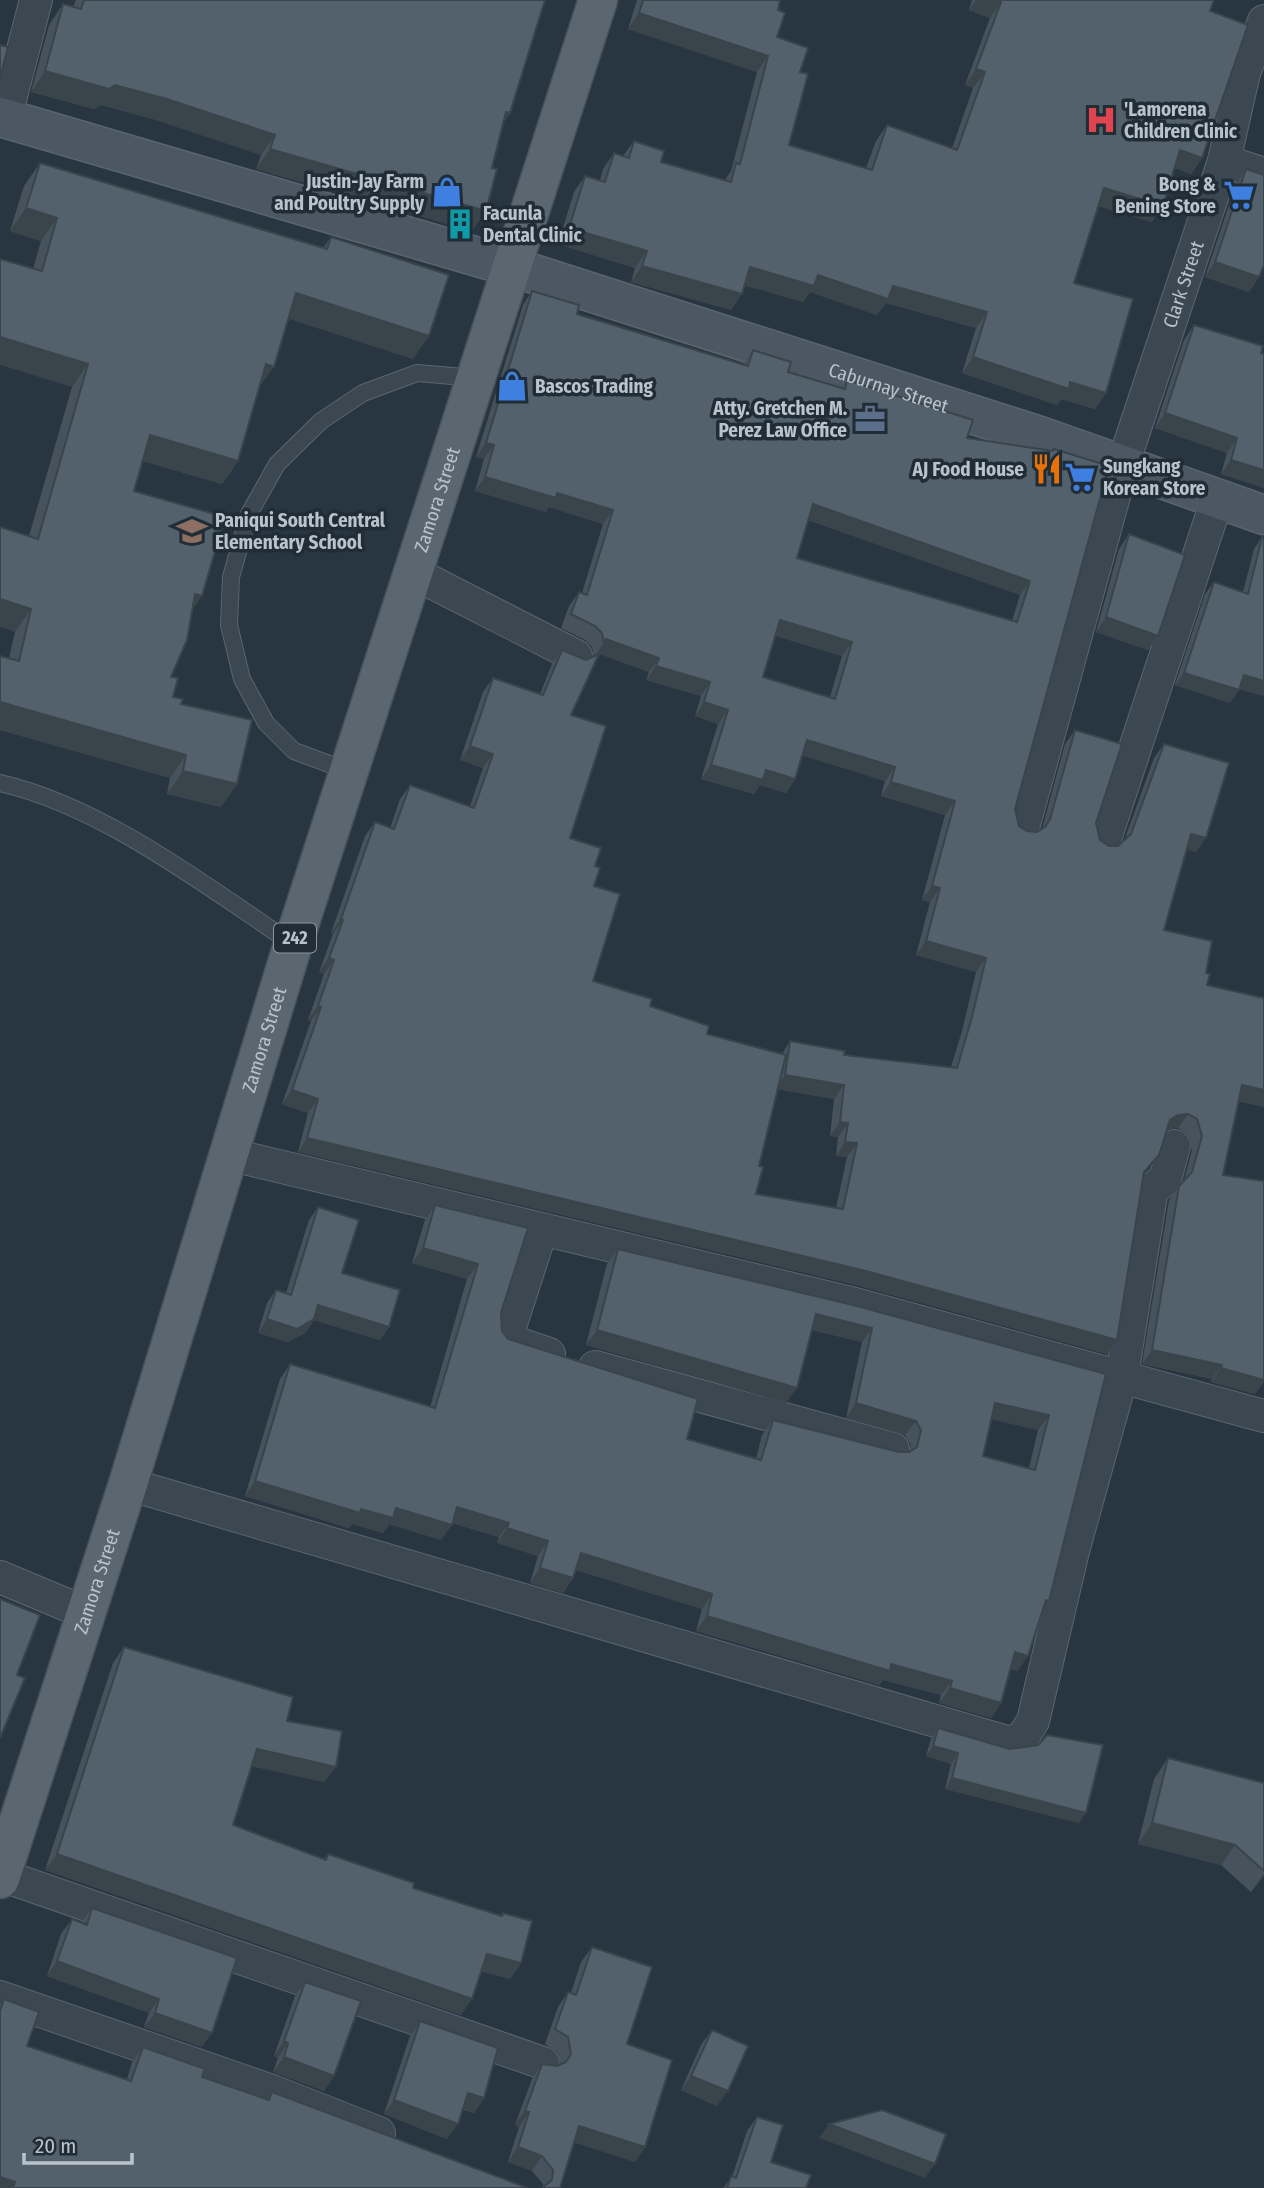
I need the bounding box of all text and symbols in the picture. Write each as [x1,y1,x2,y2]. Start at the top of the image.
place label: 'Lamorena Children Clinic [1124,98,1238,143]
hospital icon: 'Lamorena Children Clinic [1084,103,1118,137]
place label: Justin-Jay Farm and Poultry Supply [274,170,425,215]
place label: Bong & Bening Store [1115,173,1216,218]
shop icon: Justin-Jay Farm and Poultry Supply [430,175,464,209]
supermarket icon: Bong & Bening Store [1222,178,1256,212]
place label: Facunla Dental Clinic [483,202,583,247]
building icon: Facunla Dental Clinic [443,207,477,241]
street label: Clark Street [1158,237,1209,331]
street label: Caburnay Street [826,358,952,418]
shop icon: Bascos Trading [495,369,529,403]
place label: Bascos Trading [535,375,653,398]
place label: Atty. Gretchen M. Perez Law Office [712,397,847,442]
office icon: Atty. Gretchen M. Perez Law Office [853,402,887,436]
street label: Zamora Street [409,443,465,555]
restaurant icon: AJ Food House [1030,452,1064,486]
place label: Sungkang Korean Store [1103,455,1206,500]
place label: AJ Food House [912,458,1024,481]
supermarket icon: Sungkang Korean Store [1063,460,1097,494]
place label: Paniqui South Central Elementary School [215,509,386,554]
school or university icon: Paniqui South Central Elementary School [175,514,209,548]
road number: 242 [274,923,316,953]
street label: Zamora Street [237,983,291,1095]
street label: Zamora Street [69,1525,125,1637]
scale bar [24,2122,133,2166]
text: 20 m [35,2133,76,2159]

